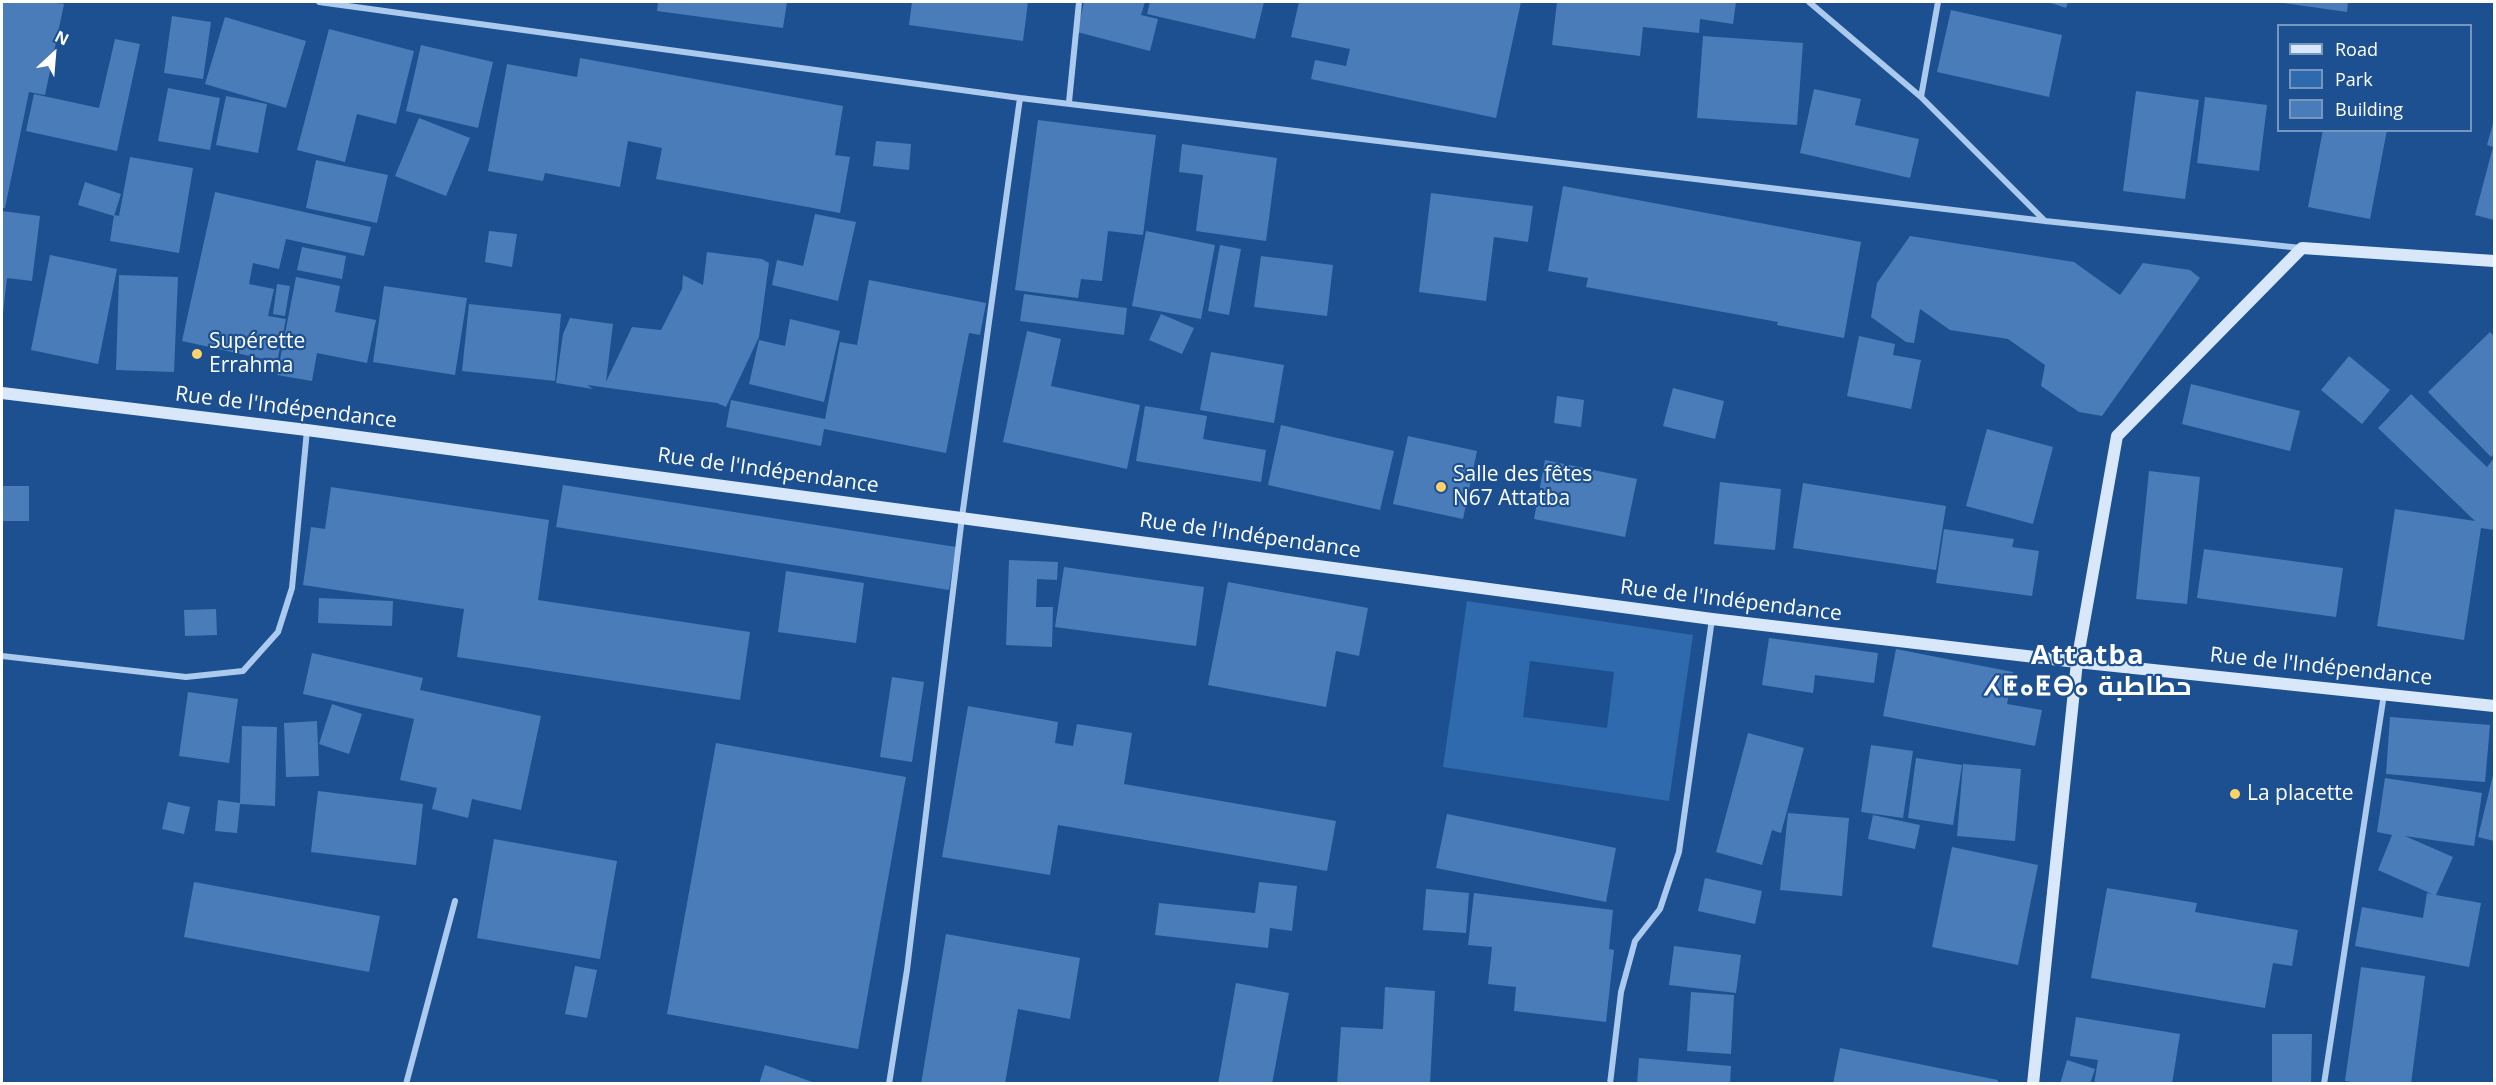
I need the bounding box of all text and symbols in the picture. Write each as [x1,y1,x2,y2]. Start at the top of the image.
north arrow [24,24,84,84]
legend [2277,24,2472,132]
text: N [51,25,73,51]
text: Road [2335,37,2378,61]
text: Park [2335,67,2373,91]
text: Building [2335,97,2403,121]
place label: Supérette Errahma [209,329,305,379]
marker: Supérette Errahma [190,347,204,361]
street label: Rue de l'Indépendance [174,382,398,434]
street label: Rue de l'Indépendance [656,443,880,499]
place label: Salle des fêtes N67 Attatba [1453,462,1592,512]
marker: Salle des fêtes N67 Attatba [1434,480,1448,494]
street label: Rue de l'Indépendance [1138,508,1362,564]
street label: Rue de l'Indépendance [1619,575,1843,627]
district label: Attatba ⵃⵟⴰⵟⴱⴰ حطاطبة [1990,640,2186,703]
street label: Rue de l'Indépendance [2209,643,2433,691]
place label: La placette [2247,781,2354,807]
marker: La placette [2228,787,2242,801]

